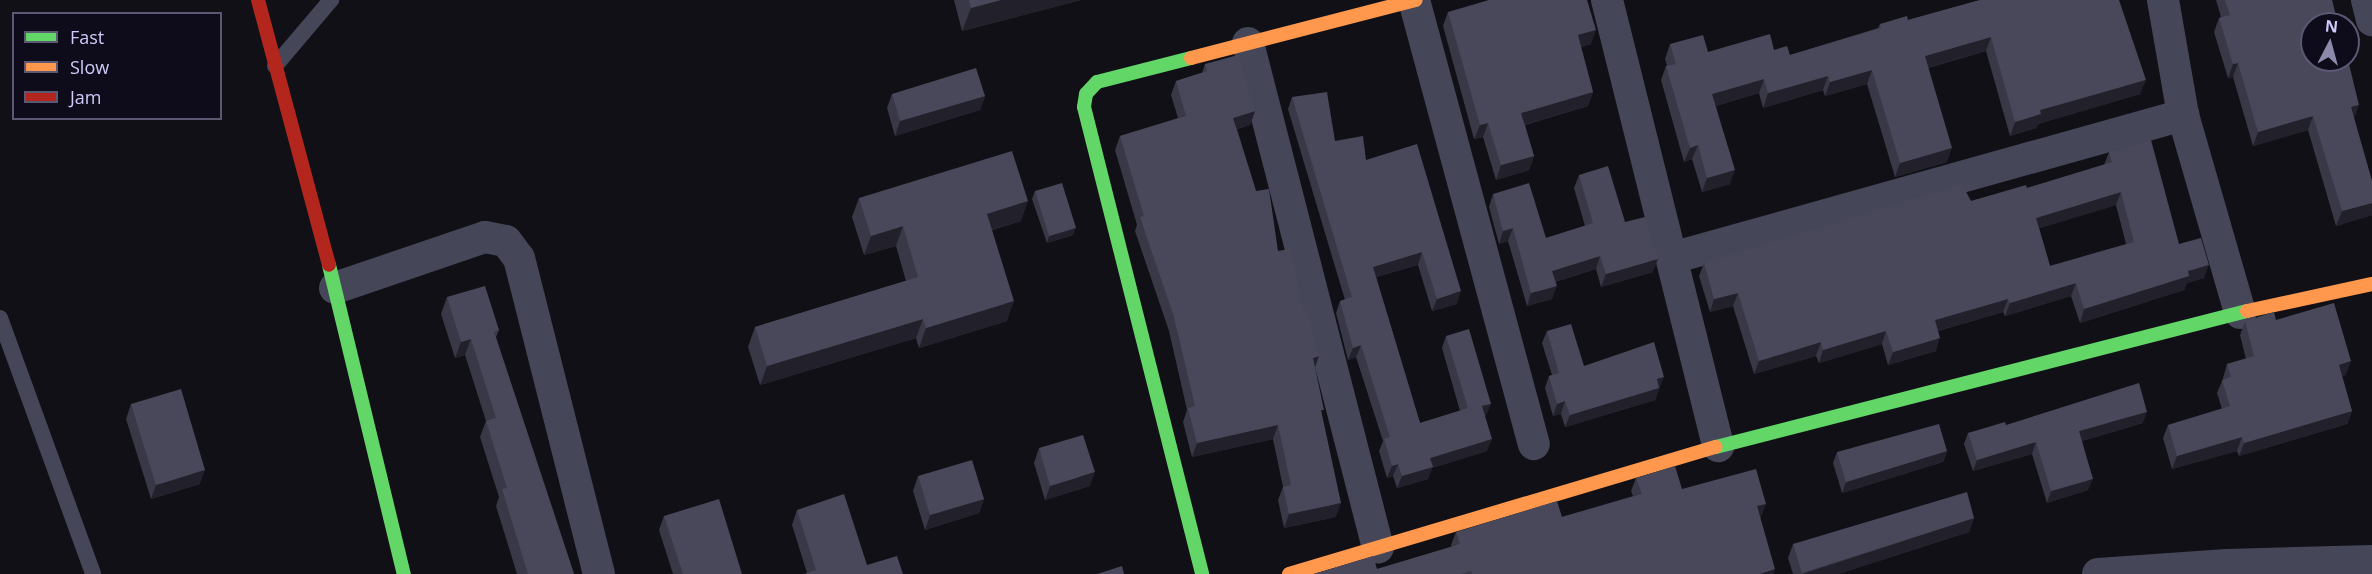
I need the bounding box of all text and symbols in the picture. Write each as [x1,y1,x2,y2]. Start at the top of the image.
legend [12,12,222,120]
north arrow [2300,12,2360,72]
text: N [2324,14,2339,38]
text: Fast [70,25,104,49]
text: Slow [70,55,109,79]
text: Jam [70,85,102,109]

